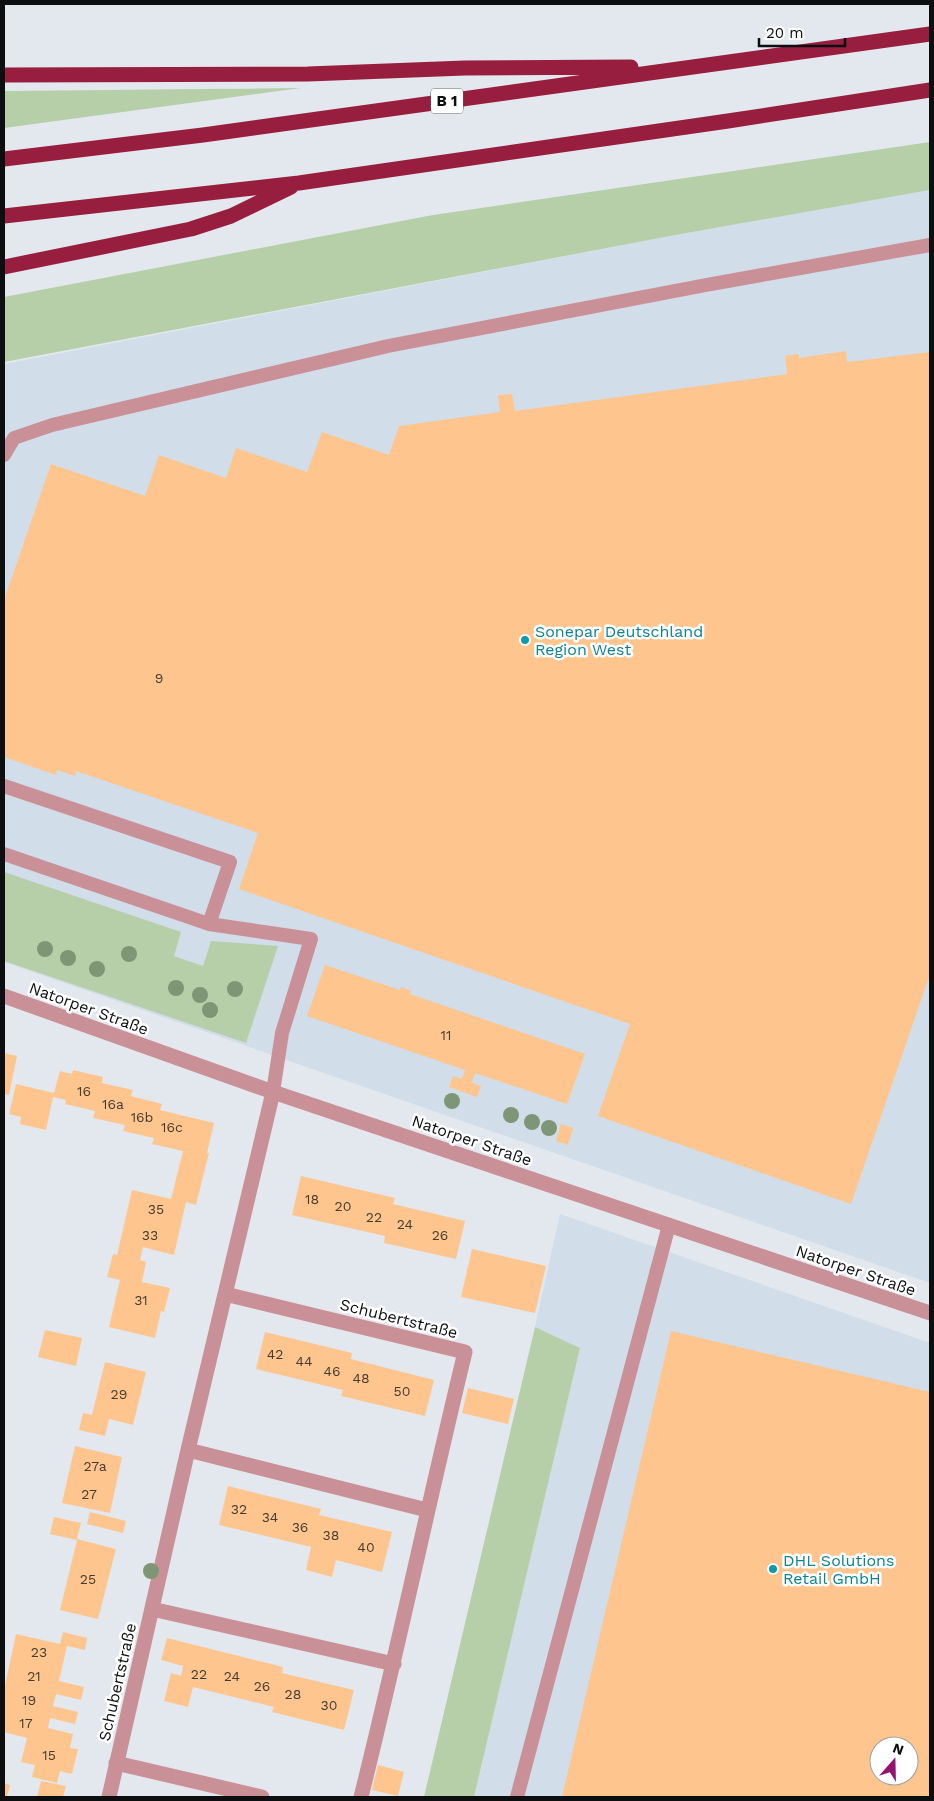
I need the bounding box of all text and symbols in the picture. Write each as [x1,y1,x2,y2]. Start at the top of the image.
scale bar [759,15,845,47]
text: 20 m [766,24,804,42]
road number: B 1 [431,88,463,114]
place label: Sonepar Deutschland Region West [535,622,703,659]
marker: Sonepar Deutschland Region West [519,634,531,646]
house number: 9 [155,670,163,686]
street label: Natorper Straße [27,978,151,1039]
house number: 11 [441,1027,451,1043]
house number: 16 [77,1083,91,1099]
house number: 16a [102,1096,124,1112]
house number: 16b [131,1109,153,1125]
street label: Natorper Straße [409,1111,534,1170]
house number: 16c [161,1119,183,1135]
house number: 18 [305,1191,319,1207]
house number: 20 [335,1198,351,1214]
house number: 35 [148,1201,164,1217]
house number: 22 [366,1209,382,1225]
house number: 24 [397,1216,413,1232]
house number: 33 [142,1227,158,1243]
house number: 26 [432,1227,448,1243]
street label: Natorper Straße [793,1241,918,1300]
house number: 31 [134,1292,148,1308]
street label: Schubertstraße [338,1295,460,1342]
house number: 42 [267,1346,283,1362]
house number: 44 [295,1353,313,1369]
house number: 46 [323,1363,341,1379]
house number: 48 [352,1370,370,1386]
house number: 50 [394,1383,410,1399]
house number: 29 [111,1386,127,1402]
house number: 27a [83,1458,107,1474]
house number: 27 [81,1486,97,1502]
house number: 32 [231,1501,247,1517]
house number: 34 [262,1509,278,1525]
house number: 36 [292,1519,308,1535]
house number: 38 [323,1527,339,1543]
house number: 40 [357,1539,375,1555]
place label: DHL Solutions Retail GmbH [783,1551,894,1588]
marker: DHL Solutions Retail GmbH [767,1563,779,1575]
house number: 25 [80,1571,96,1587]
street label: Schubertstraße [95,1621,140,1743]
house number: 23 [31,1644,47,1660]
house number: 22 [191,1666,207,1682]
house number: 21 [27,1668,41,1684]
house number: 24 [224,1668,240,1684]
house number: 26 [254,1678,270,1694]
house number: 28 [285,1686,301,1702]
house number: 19 [22,1692,36,1708]
house number: 30 [321,1697,337,1713]
house number: 17 [19,1715,33,1731]
north arrow [869,1736,919,1786]
text: N [891,1739,906,1758]
house number: 15 [42,1747,56,1763]

